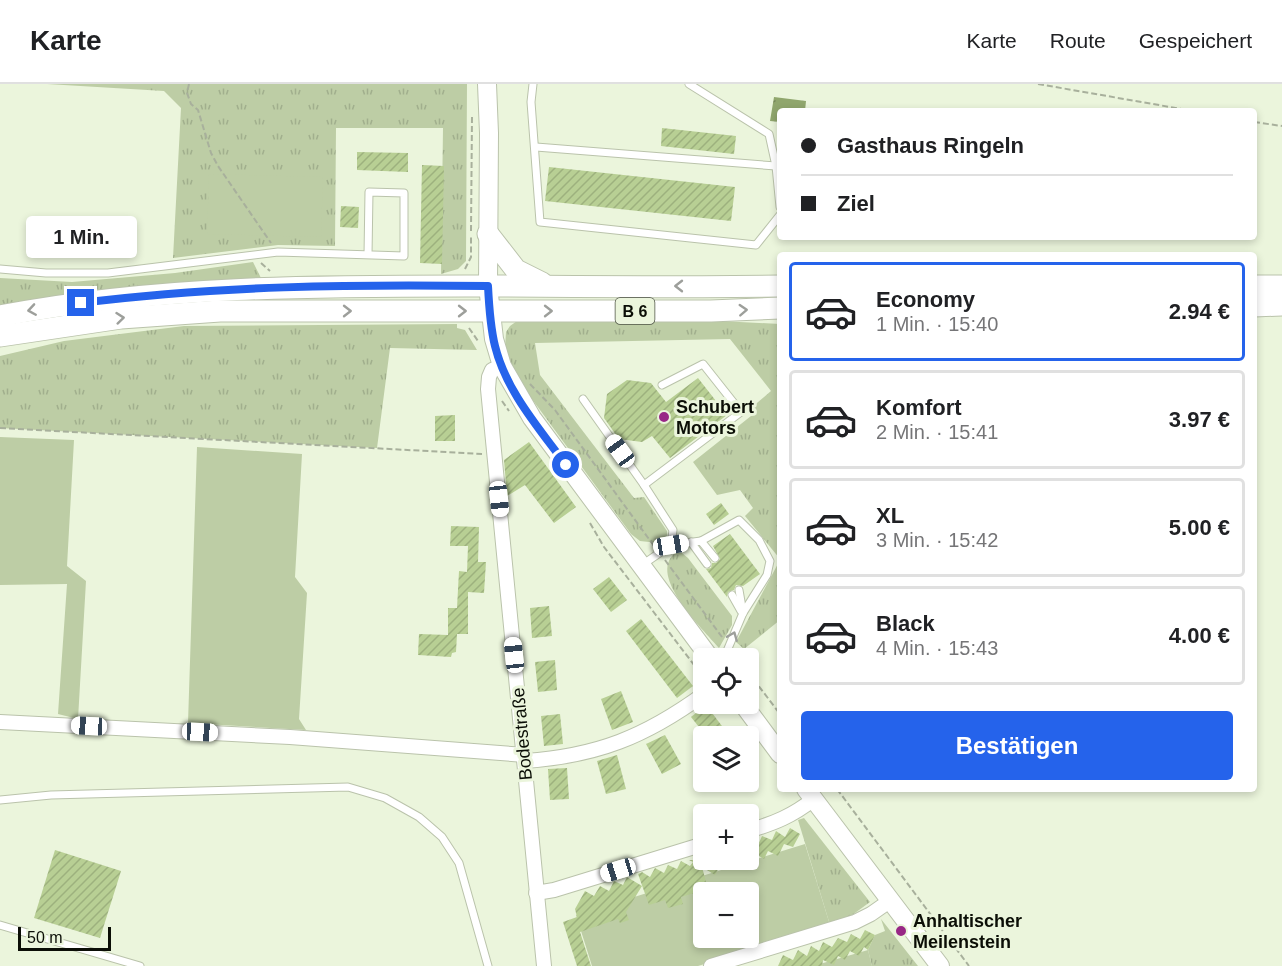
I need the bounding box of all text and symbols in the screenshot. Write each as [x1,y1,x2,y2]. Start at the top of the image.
text: Karte [30,25,102,56]
text: Karte [967,29,1017,52]
text: Route [1050,29,1106,52]
text: Gespeichert [1139,29,1252,52]
text: Gasthaus Ringeln [837,133,1024,158]
text: Ziel [837,191,875,216]
callout: 1 Min. [26,216,136,258]
text: 1 Min. [53,226,110,248]
one-way arrow [675,280,684,292]
icon: car [804,285,858,339]
text: Economy [876,287,975,312]
route end [67,289,94,316]
road number: B 6 [616,298,654,324]
text: 2.94 € [1169,299,1230,324]
one-way arrow [739,303,748,316]
one-way arrow [27,304,36,316]
one-way arrow [343,305,352,318]
one-way arrow [457,305,466,317]
one-way arrow [544,305,553,317]
one-way arrow [116,312,125,325]
text: 1 Min. · 15:40 [876,313,998,335]
icon: car [804,393,858,447]
text: Komfort [876,395,962,420]
place label: Schubert Motors [676,397,754,438]
text: 3.97 € [1169,407,1230,432]
marker: Schubert Motors [657,410,671,424]
text: 2 Min. · 15:41 [876,421,998,443]
car [602,431,638,471]
route start [552,451,579,478]
car [488,480,510,518]
icon: car [804,501,858,555]
text: XL [876,503,904,528]
text: 5.00 € [1169,515,1230,540]
text: 3 Min. · 15:42 [876,529,998,551]
car [652,533,690,557]
icon: car [804,609,858,663]
text: Black [876,611,935,636]
text: 4.00 € [1169,623,1230,648]
one-way arrow [726,631,738,642]
car [503,636,525,674]
text: 4 Min. · 15:43 [876,637,998,659]
map controls [693,648,759,948]
button: locate [693,648,759,714]
street label: Bodestraße [508,687,536,781]
button: Bestätigen [801,711,1233,780]
car [71,716,107,736]
car [182,722,218,742]
button: layers [693,726,759,792]
button: + [693,804,759,870]
car [598,856,638,884]
button: − [693,882,759,948]
place label: Anhaltischer Meilenstein [913,911,1022,952]
scale bar [18,924,111,952]
marker: Anhaltischer Meilenstein [894,924,908,938]
text: 50 m [27,929,63,946]

